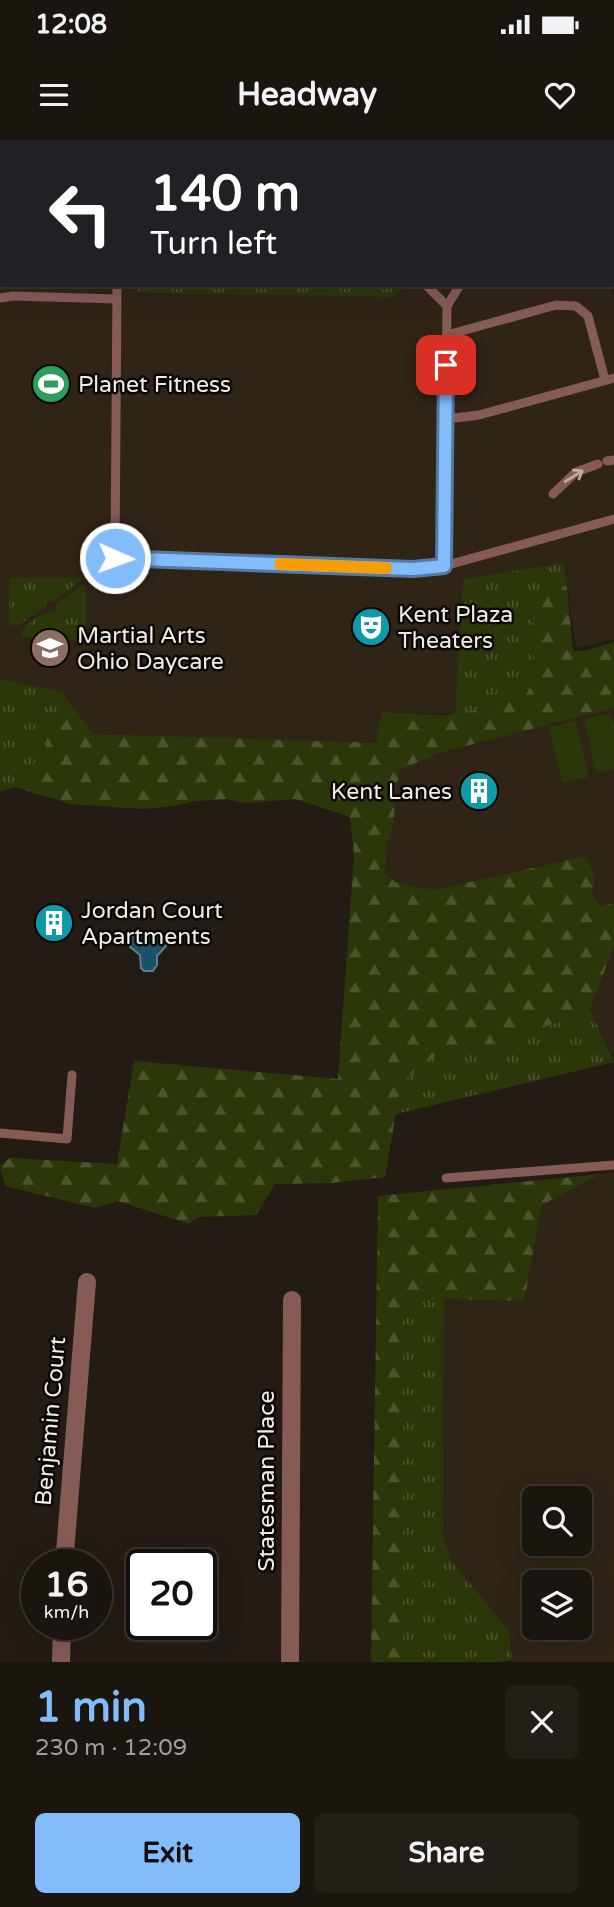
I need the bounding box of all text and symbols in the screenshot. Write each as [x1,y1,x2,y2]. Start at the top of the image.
text: 12:08 [35,9,107,40]
icon: menu [35,76,73,114]
text: Headway [237,76,377,114]
icon: heart [541,76,579,114]
text: 140 m [150,165,300,224]
icon: left [35,168,126,259]
text: Turn left [150,225,277,263]
pin [416,335,476,395]
icon: arrive [427,346,465,384]
sports icon: Planet Fitness [30,363,72,405]
place label: Planet Fitness [78,371,231,399]
one-way arrow [563,469,583,483]
position arrow [78,521,152,595]
place label: Kent Plaza Theaters [398,601,513,655]
theatre icon: Kent Plaza Theaters [350,606,392,648]
place label: Martial Arts Ohio Daycare [77,622,224,676]
school or university icon: Martial Arts Ohio Daycare [29,627,71,669]
building icon: Kent Lanes [458,770,500,812]
place label: Kent Lanes [331,778,452,806]
place label: Jordan Court Apartments [81,897,223,951]
building icon: Jordan Court Apartments [33,902,75,944]
street label: Benjamin Court [30,1335,72,1507]
street label: Statesman Place [253,1391,281,1571]
map controls [522,1486,592,1640]
button: search [522,1486,592,1556]
speed limit sign: 20 [126,1549,217,1640]
text: 16 [45,1564,88,1606]
button: layers [522,1570,592,1640]
text: km/h [44,1601,89,1623]
text: 1 min [35,1682,147,1733]
button: close [505,1685,579,1759]
text: 230 m · 12:09 [35,1734,187,1762]
button: Exit [35,1813,300,1893]
button: Share [314,1813,579,1893]

